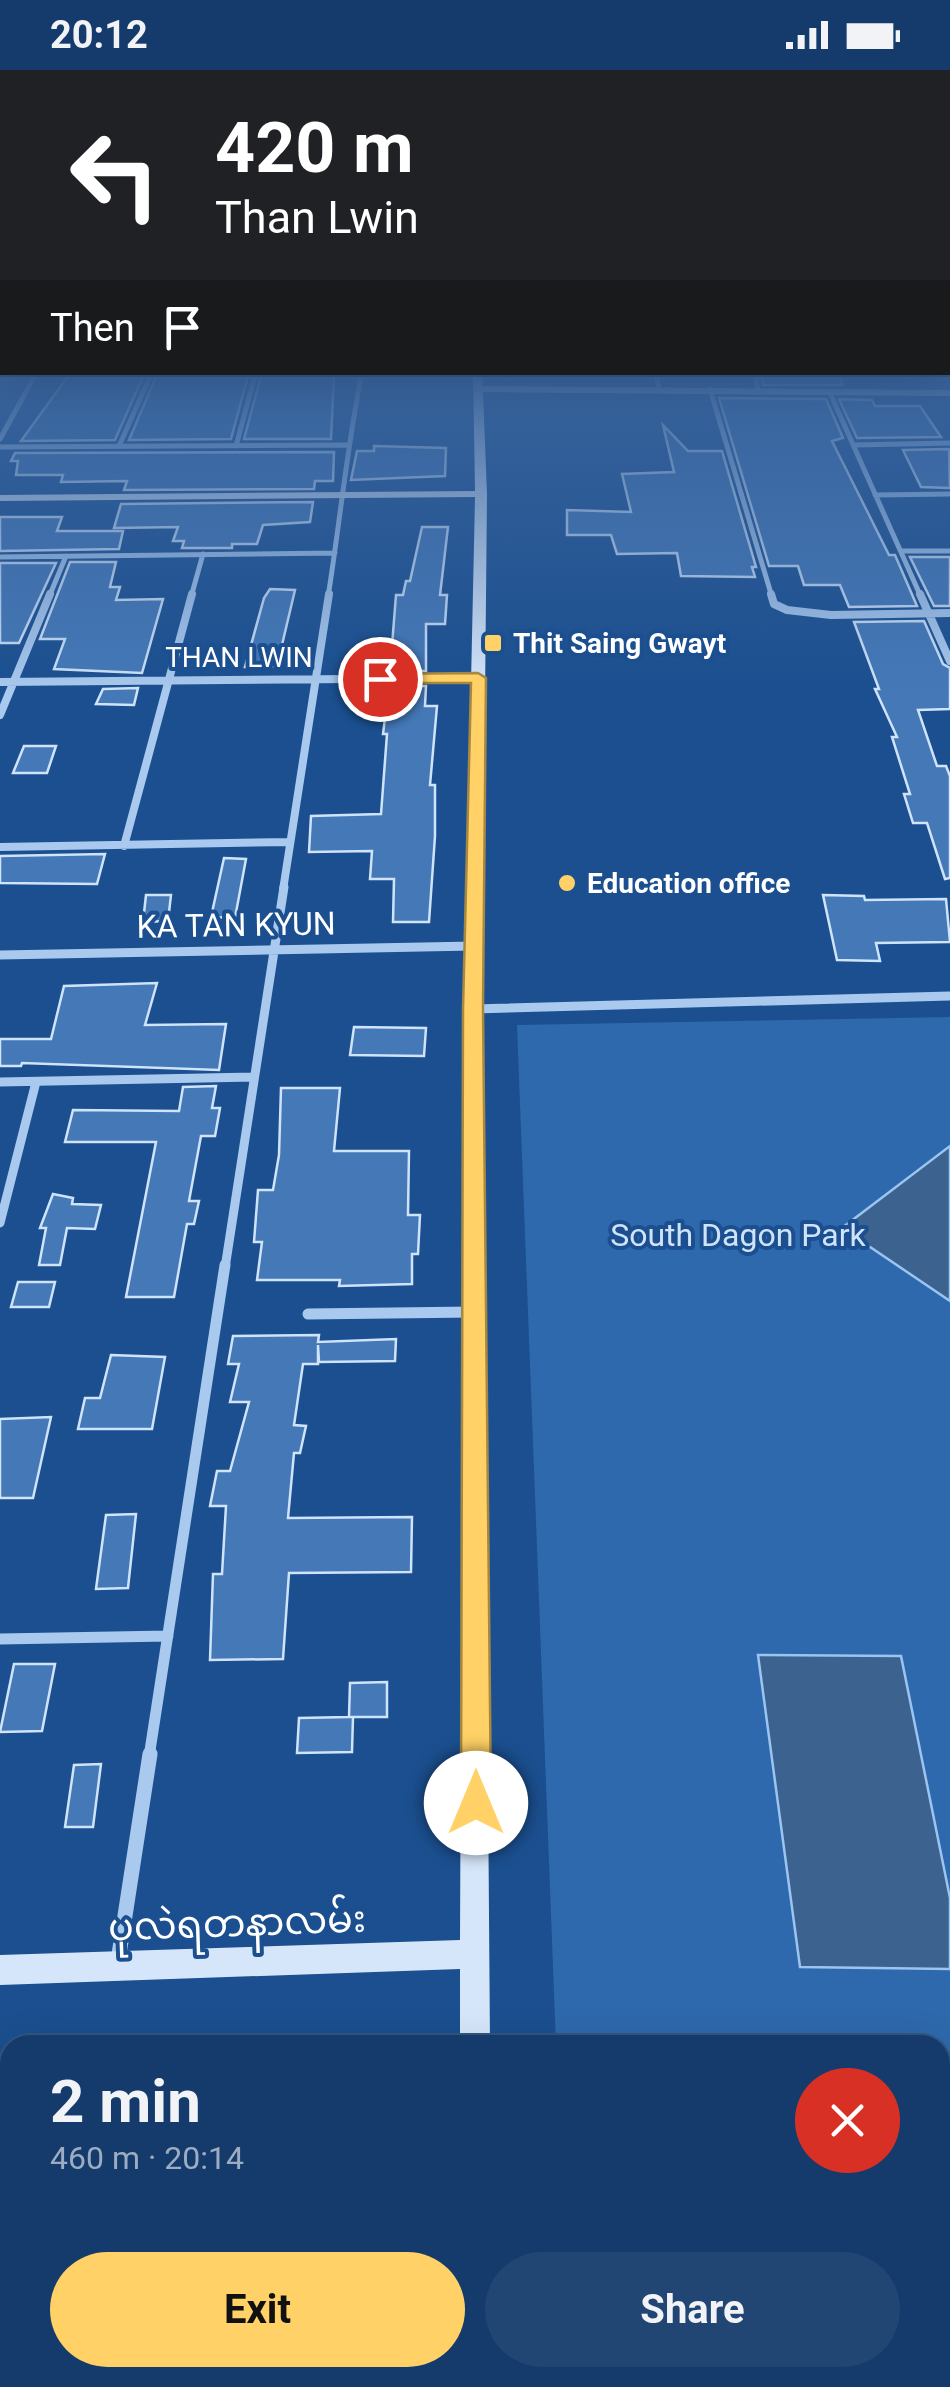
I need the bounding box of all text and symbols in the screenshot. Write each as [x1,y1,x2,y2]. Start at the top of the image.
text: 20:12 [50,13,148,57]
text: 420 m [215,107,414,189]
icon: left [50,110,180,240]
text: Than Lwin [215,191,419,244]
icon: arrive [155,300,210,355]
text: Then [50,306,135,350]
place label: Thit Saing Gwayt [513,627,726,660]
marker: Thit Saing Gwayt [482,632,504,654]
pin [338,637,423,722]
street label: THAN LWIN [165,641,313,674]
icon: arrive [353,652,408,707]
place label: Education office [587,867,790,900]
marker: Education office [556,872,578,894]
street label: KA TAN KYUN [136,904,336,946]
park label: South Dagon Park [610,1216,867,1254]
position arrow [424,1751,528,1855]
street label: ပုလဲရတနာလမ်း [107,1893,367,1958]
text: 2 min [50,2066,201,2137]
button: close [795,2068,900,2173]
text: 460 m · 20:14 [50,2139,244,2177]
button: Exit [50,2252,465,2367]
button: Share [485,2252,900,2367]

